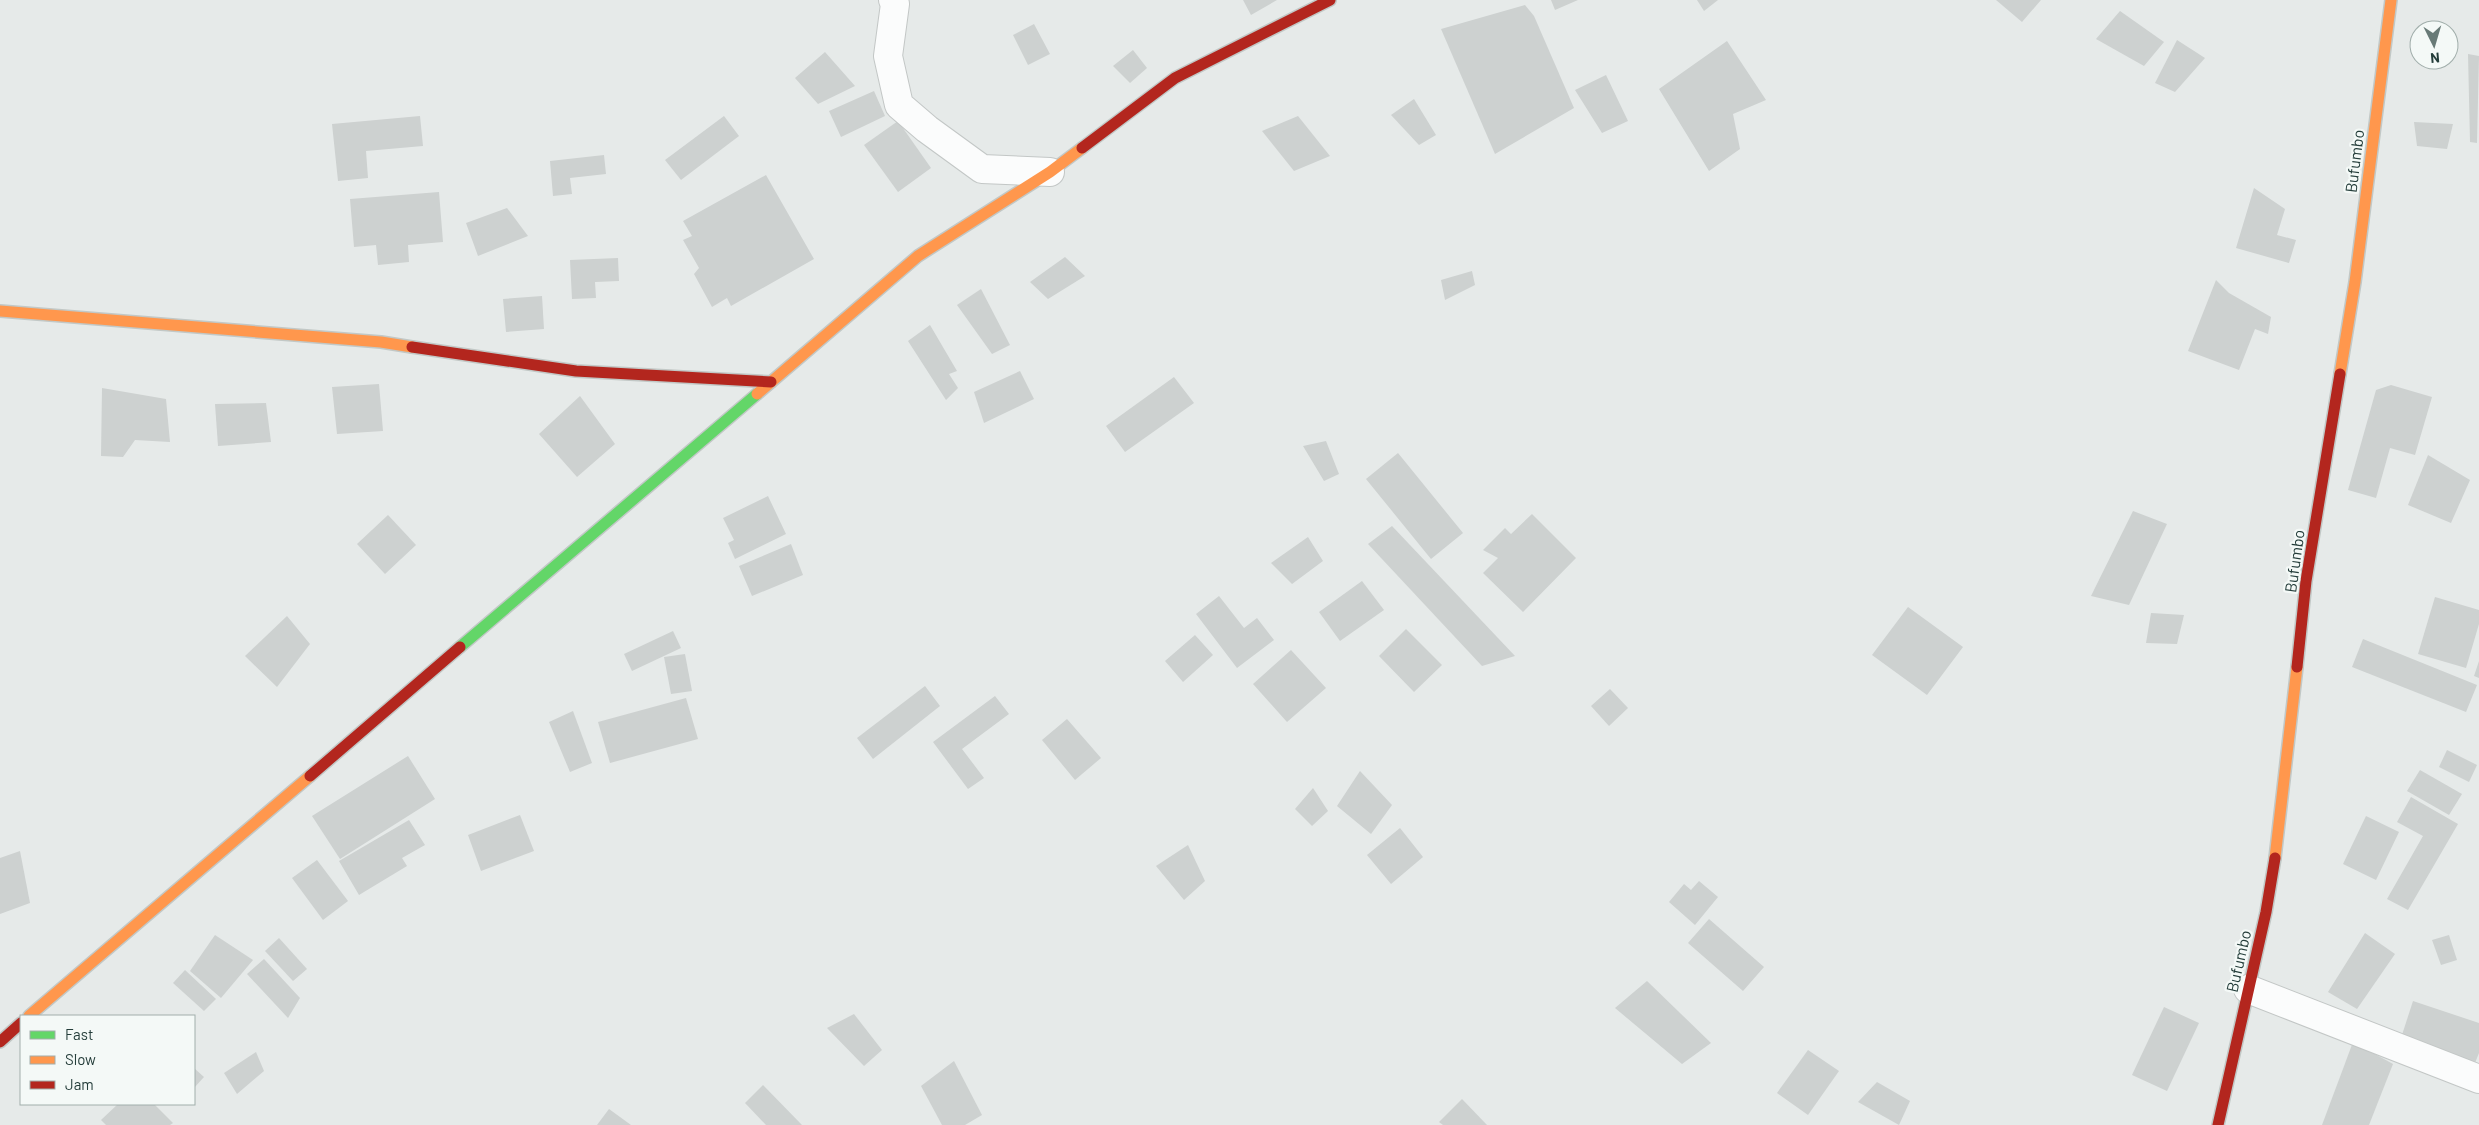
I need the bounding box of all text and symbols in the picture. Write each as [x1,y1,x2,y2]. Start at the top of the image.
north arrow [2409,20,2459,70]
text: N [2430,50,2441,67]
street label: Bufumbo [2341,128,2367,194]
street label: Bufumbo [2280,528,2308,594]
street label: Bufumbo [2222,928,2254,994]
legend [20,1015,195,1105]
text: Fast [65,1025,93,1043]
text: Slow [65,1050,96,1068]
text: Jam [65,1075,94,1093]

